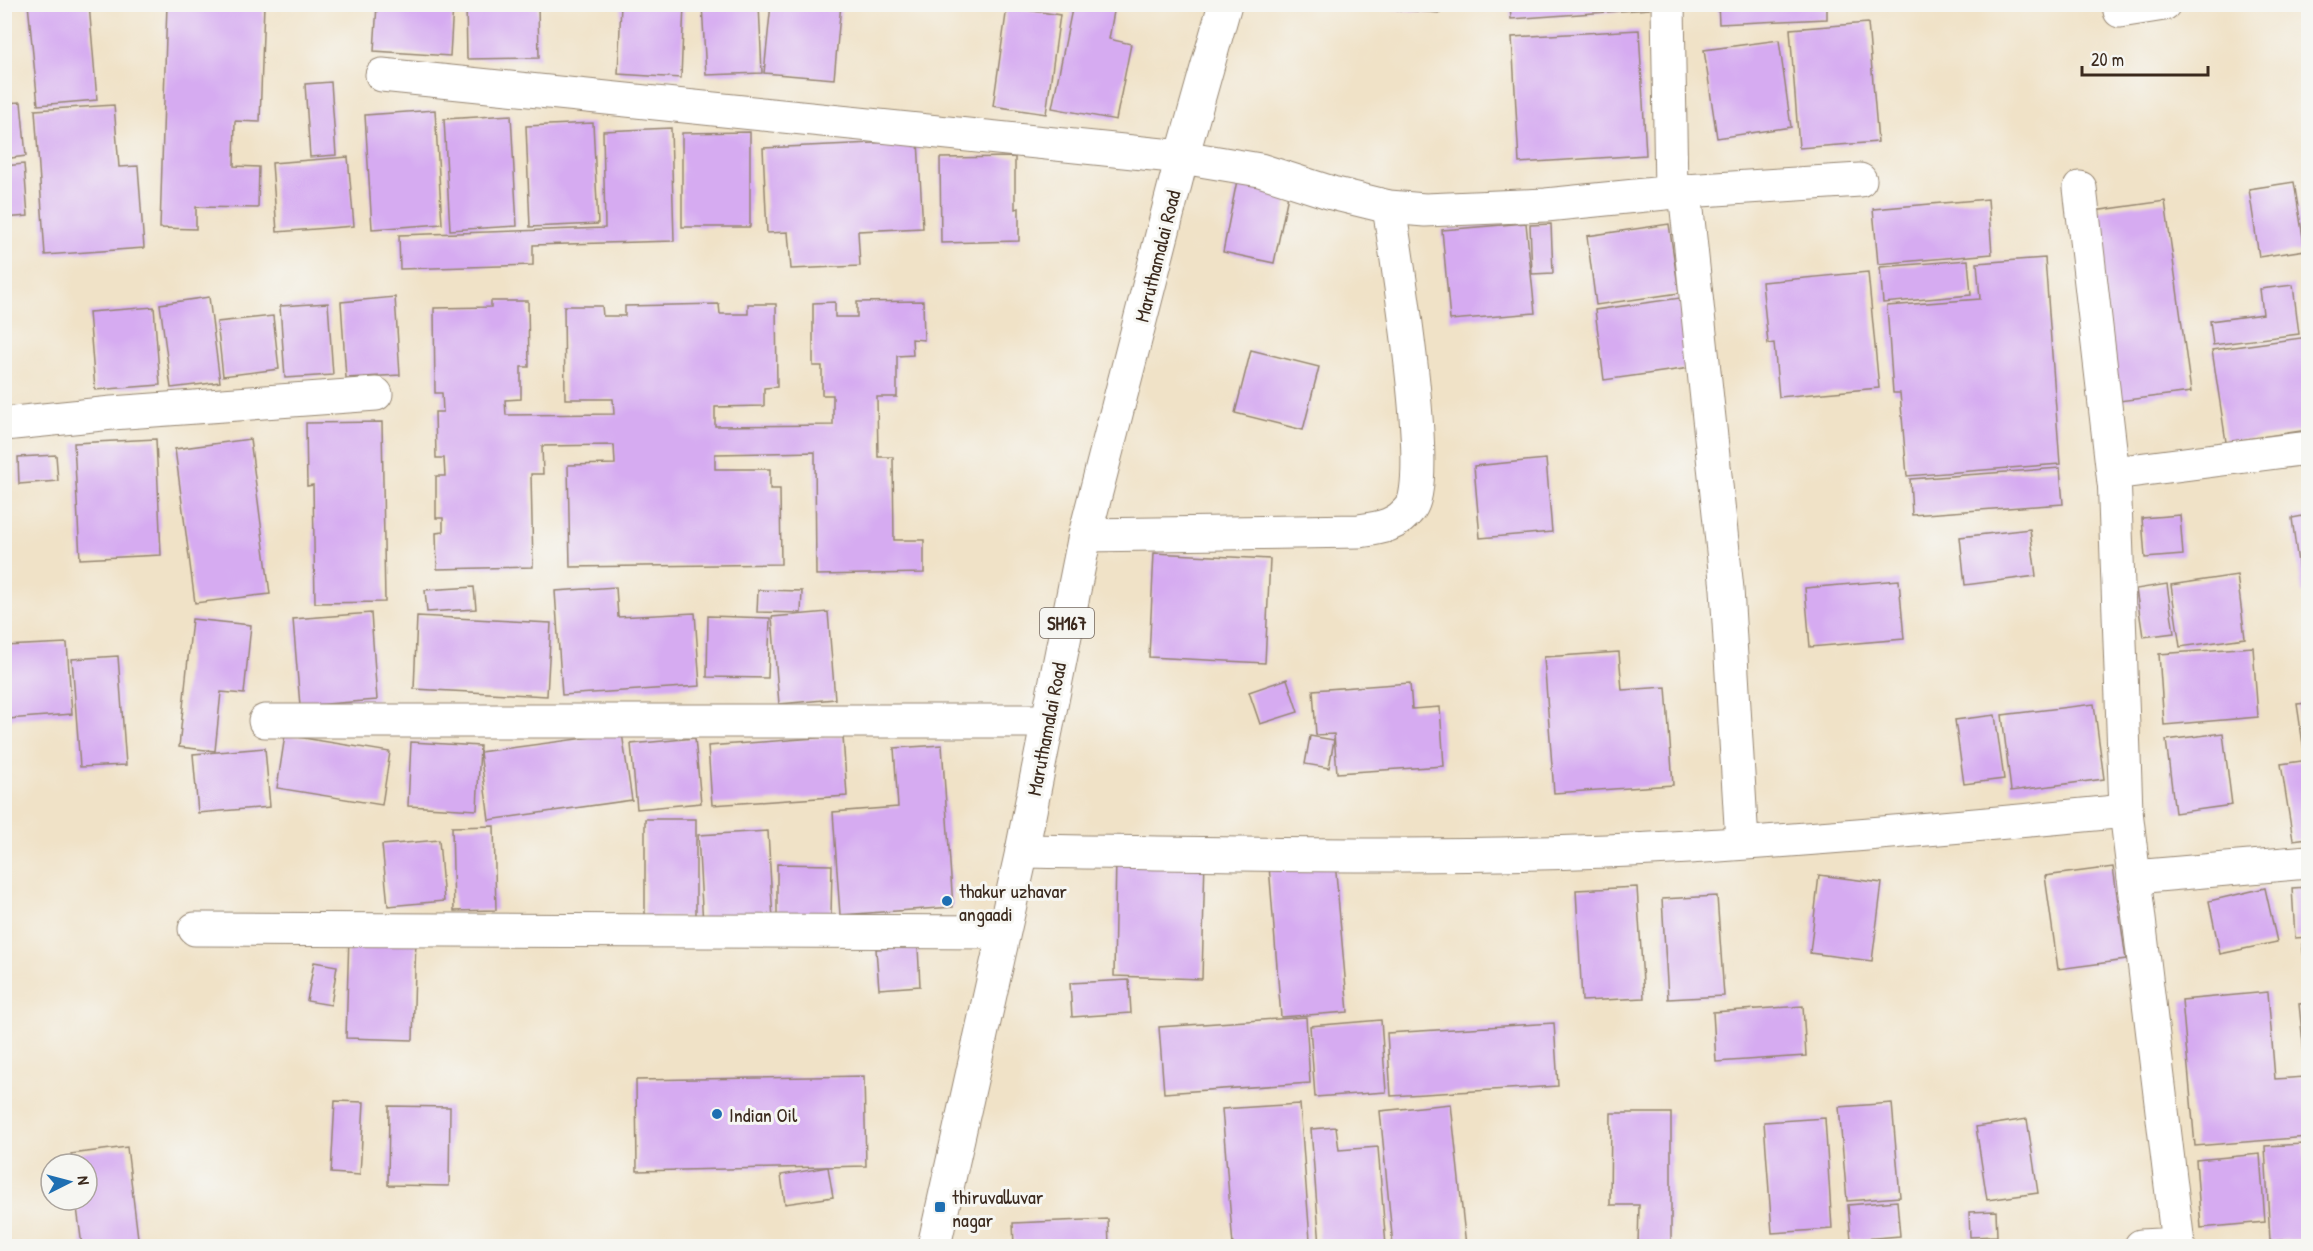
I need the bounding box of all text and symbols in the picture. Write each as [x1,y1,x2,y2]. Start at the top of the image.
scale bar [2082,39,2208,77]
text: 20 m [2091,47,2124,72]
street label: Maruthamalai Road [1128,187,1186,325]
road number: SH167 [1040,608,1094,638]
street label: Maruthamalai Road [1020,660,1072,798]
place label: thakur uzhavar angaadi [959,877,1067,927]
marker: thakur uzhavar angaadi [940,894,954,908]
place label: Indian Oil [729,1101,798,1128]
marker: Indian Oil [710,1107,724,1121]
north arrow [39,1152,99,1212]
text: N [73,1175,95,1186]
place label: thiruvalluvar nagar [952,1183,1044,1233]
marker: thiruvalluvar nagar [933,1200,947,1214]

